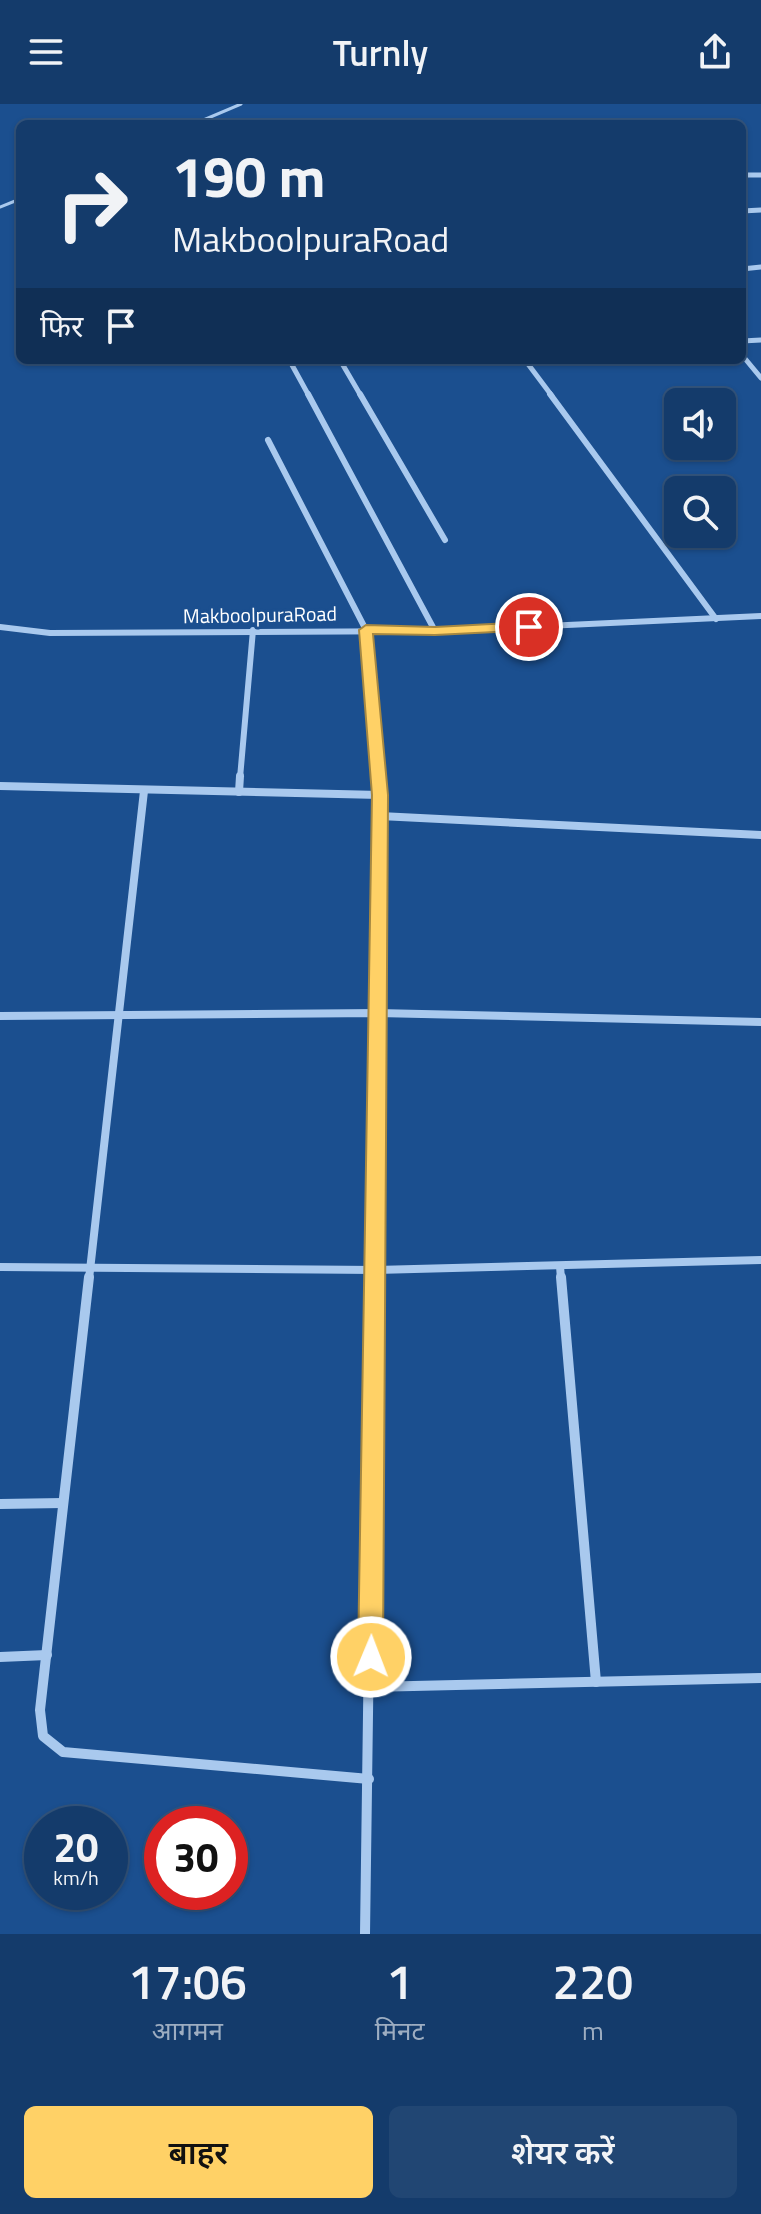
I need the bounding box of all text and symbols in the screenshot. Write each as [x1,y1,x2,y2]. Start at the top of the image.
text: Turnly [333,25,428,80]
icon: menu [24,30,68,74]
icon: share [693,30,737,74]
text: 190 m [172,134,325,219]
icon: right [40,152,144,256]
text: MakboolpuraRoad [172,211,449,266]
text: फिर [40,303,83,349]
icon: arrive [99,304,143,348]
map controls [664,388,736,548]
button: sound [664,388,736,460]
button: search [664,476,736,548]
pin [495,593,563,661]
street label: MakboolpuraRoad [183,598,337,631]
icon: arrive [507,605,551,649]
position arrow [329,1615,413,1699]
speed limit sign: 30 [144,1806,248,1910]
text: 20 [54,1817,98,1878]
text: km/h [53,1862,99,1893]
text: 17:06 [128,1945,247,2018]
text: 1 [386,1945,413,2018]
text: 220 [552,1945,633,2018]
text: आगमन [152,2011,223,2050]
text: मिनट [375,2011,425,2050]
text: m [582,2011,604,2050]
button: बाहर [24,2106,373,2198]
button: शेयर करें [389,2106,737,2198]

